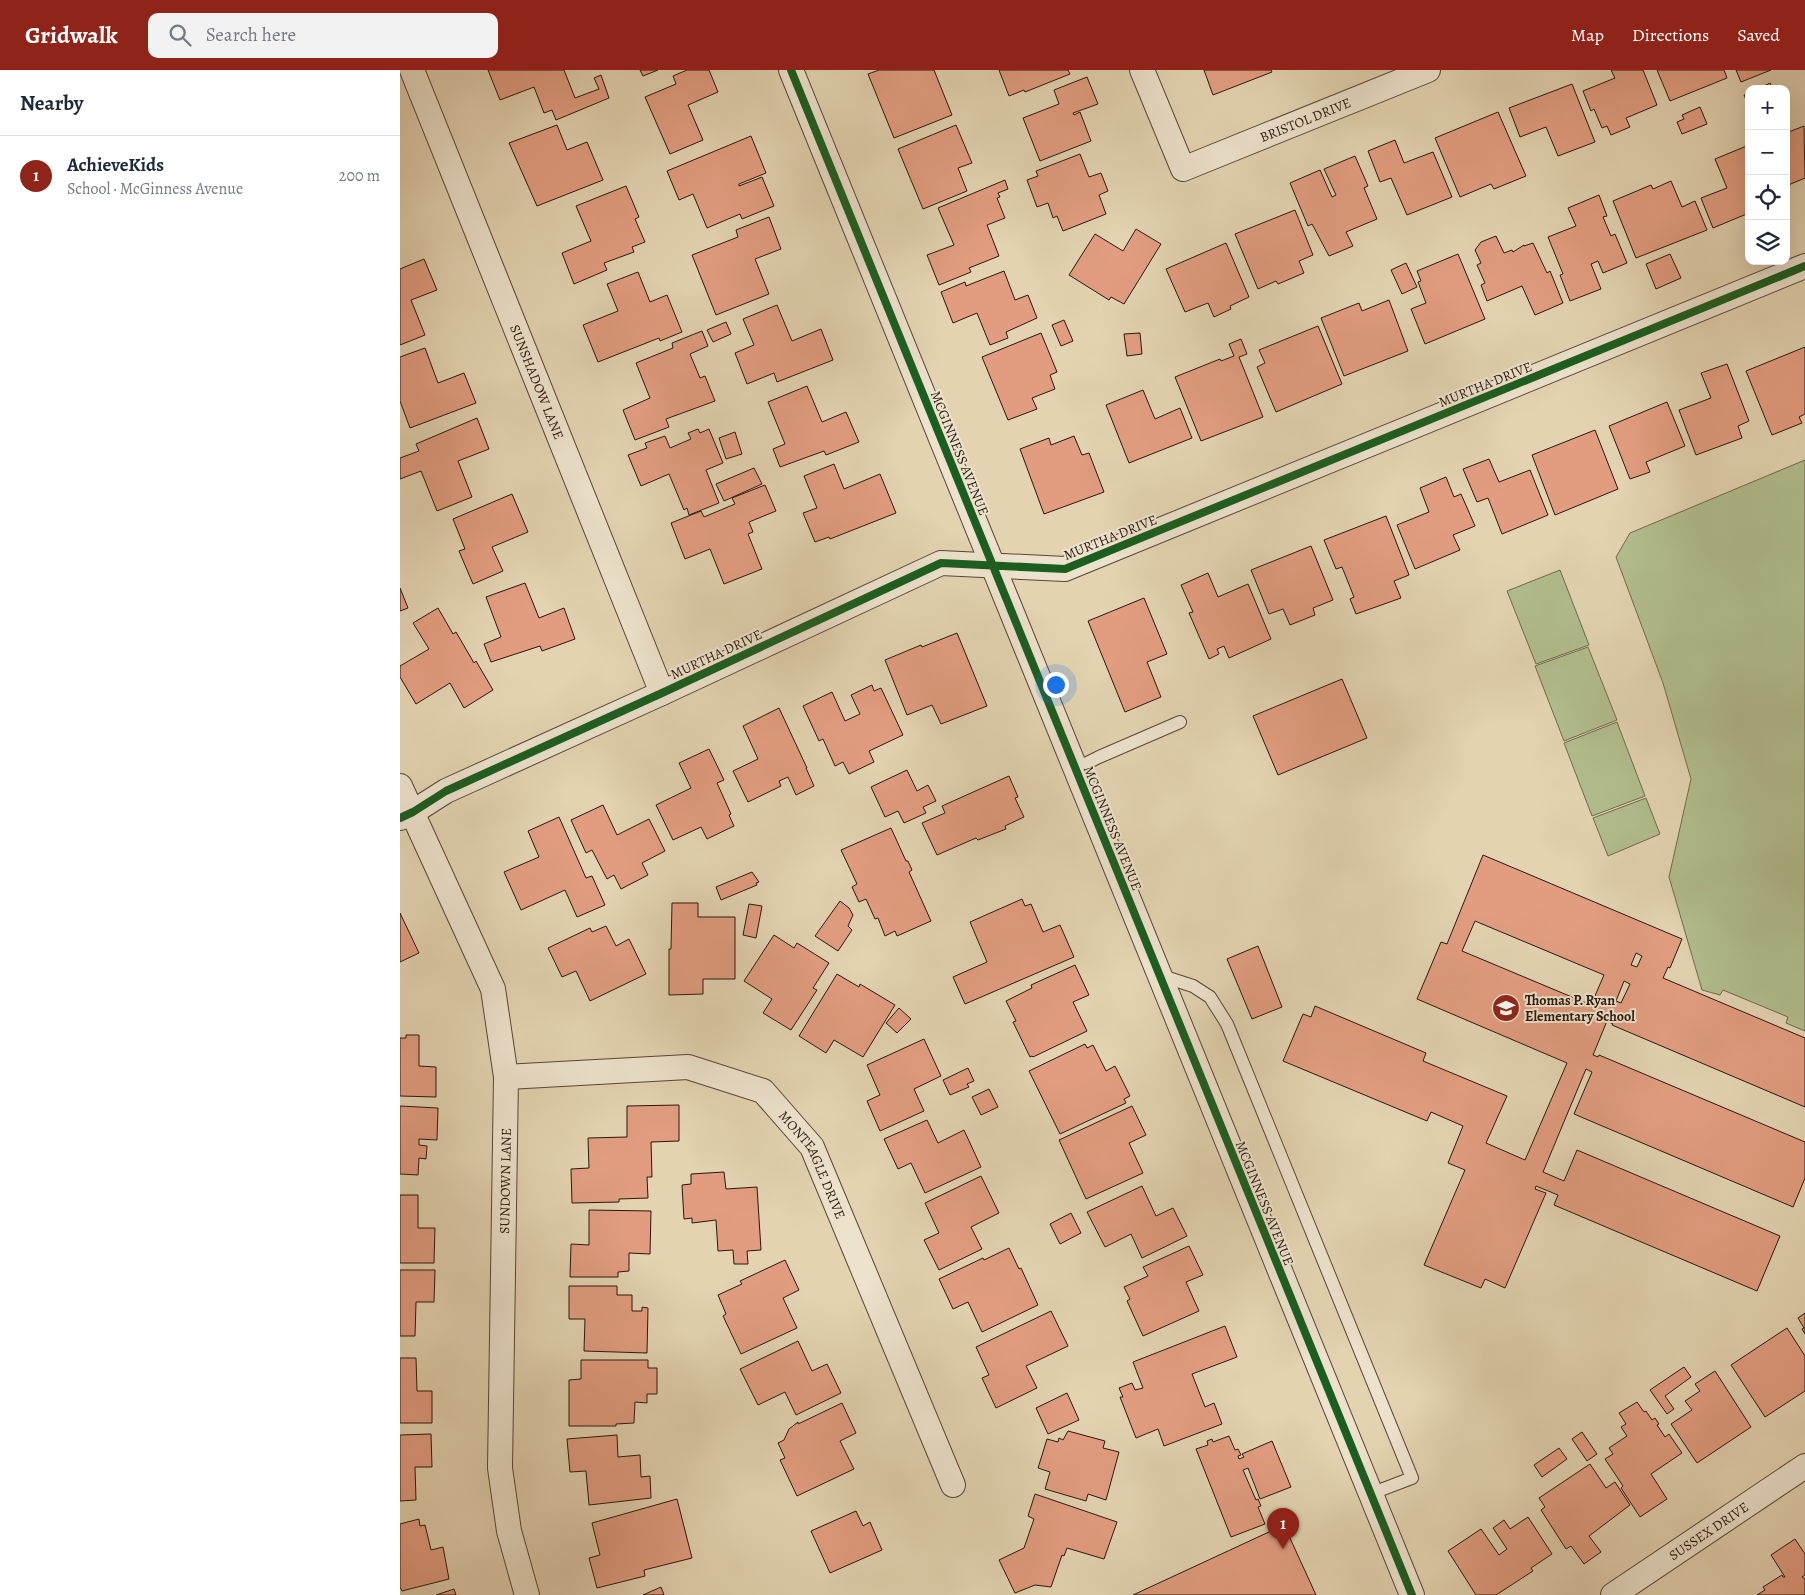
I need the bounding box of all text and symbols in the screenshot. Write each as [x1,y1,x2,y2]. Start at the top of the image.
search box [148,13,498,58]
text: Gridwalk [25,19,118,51]
icon: search [166,21,194,49]
text: Search here [206,22,296,48]
text: Map [1571,23,1604,47]
text: Directions [1632,23,1709,47]
text: Saved [1737,23,1780,47]
map controls [1745,85,1790,265]
button: + [1745,85,1790,130]
text: Nearby [20,89,83,117]
street label: BRISTOL DRIVE [1257,93,1354,147]
button: − [1745,130,1790,175]
text: AchieveKids [67,152,164,178]
text: 1 [33,165,39,187]
text: 200 m [339,165,380,187]
button: locate [1745,175,1790,220]
text: School · McGinness Avenue [67,178,243,200]
button: layers [1745,220,1790,265]
street label: SUNSHADOW LANE [505,322,568,442]
street label: MURTHA DRIVE [1436,357,1535,412]
street label: MCGINNESS AVENUE [926,388,993,518]
street label: MURTHA DRIVE [1061,510,1160,565]
street label: MURTHA DRIVE [667,625,765,684]
your location [1043,672,1069,698]
street label: MCGINNESS AVENUE [1079,763,1146,893]
place label: Thomas P. Ryan Elementary School [1525,991,1635,1026]
school or university icon: Thomas P. Ryan Elementary School [1491,993,1521,1023]
street label: MONTEAGLE DRIVE [774,1107,850,1222]
street label: SUNDOWN LANE [495,1128,516,1234]
street label: MCGINNESS AVENUE [1231,1138,1298,1268]
street label: SUSSEX DRIVE [1665,1498,1752,1565]
pin: 1 [1267,1508,1299,1549]

